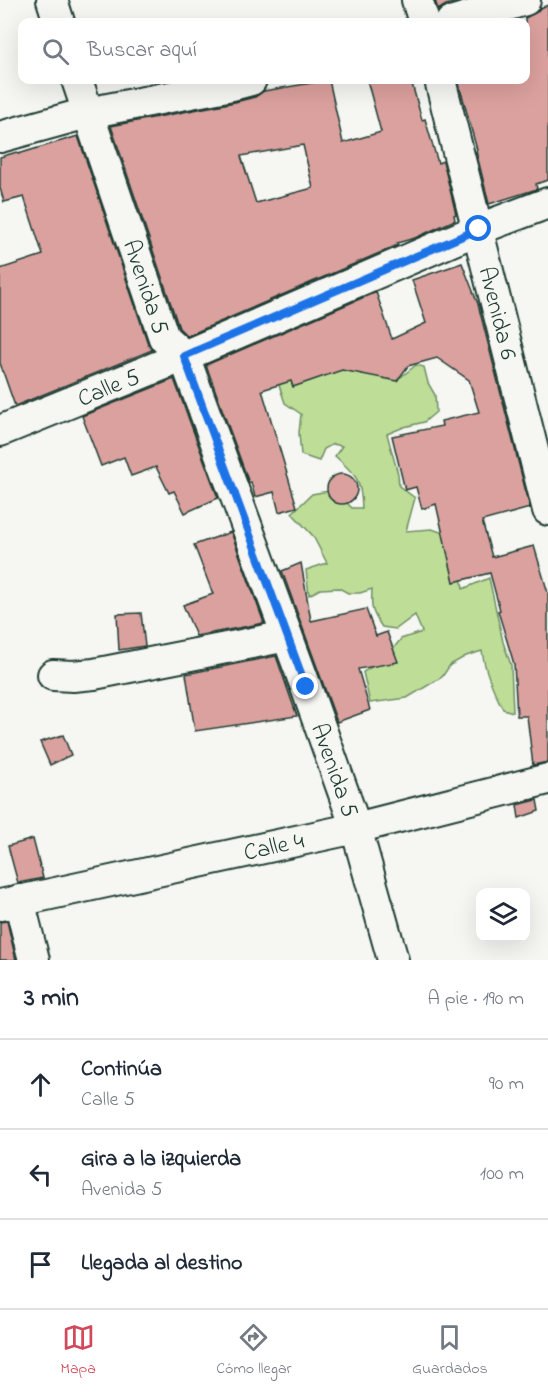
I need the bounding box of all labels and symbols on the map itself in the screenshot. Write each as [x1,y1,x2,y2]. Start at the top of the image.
route start [465,215,491,241]
street label: Avenida 5 [112,235,177,340]
street label: Avenida 6 [468,263,525,364]
street label: Calle 5 [73,361,146,418]
route end [292,673,318,699]
street label: Avenida 5 [300,719,366,823]
street label: Calle 4 [241,825,308,872]

